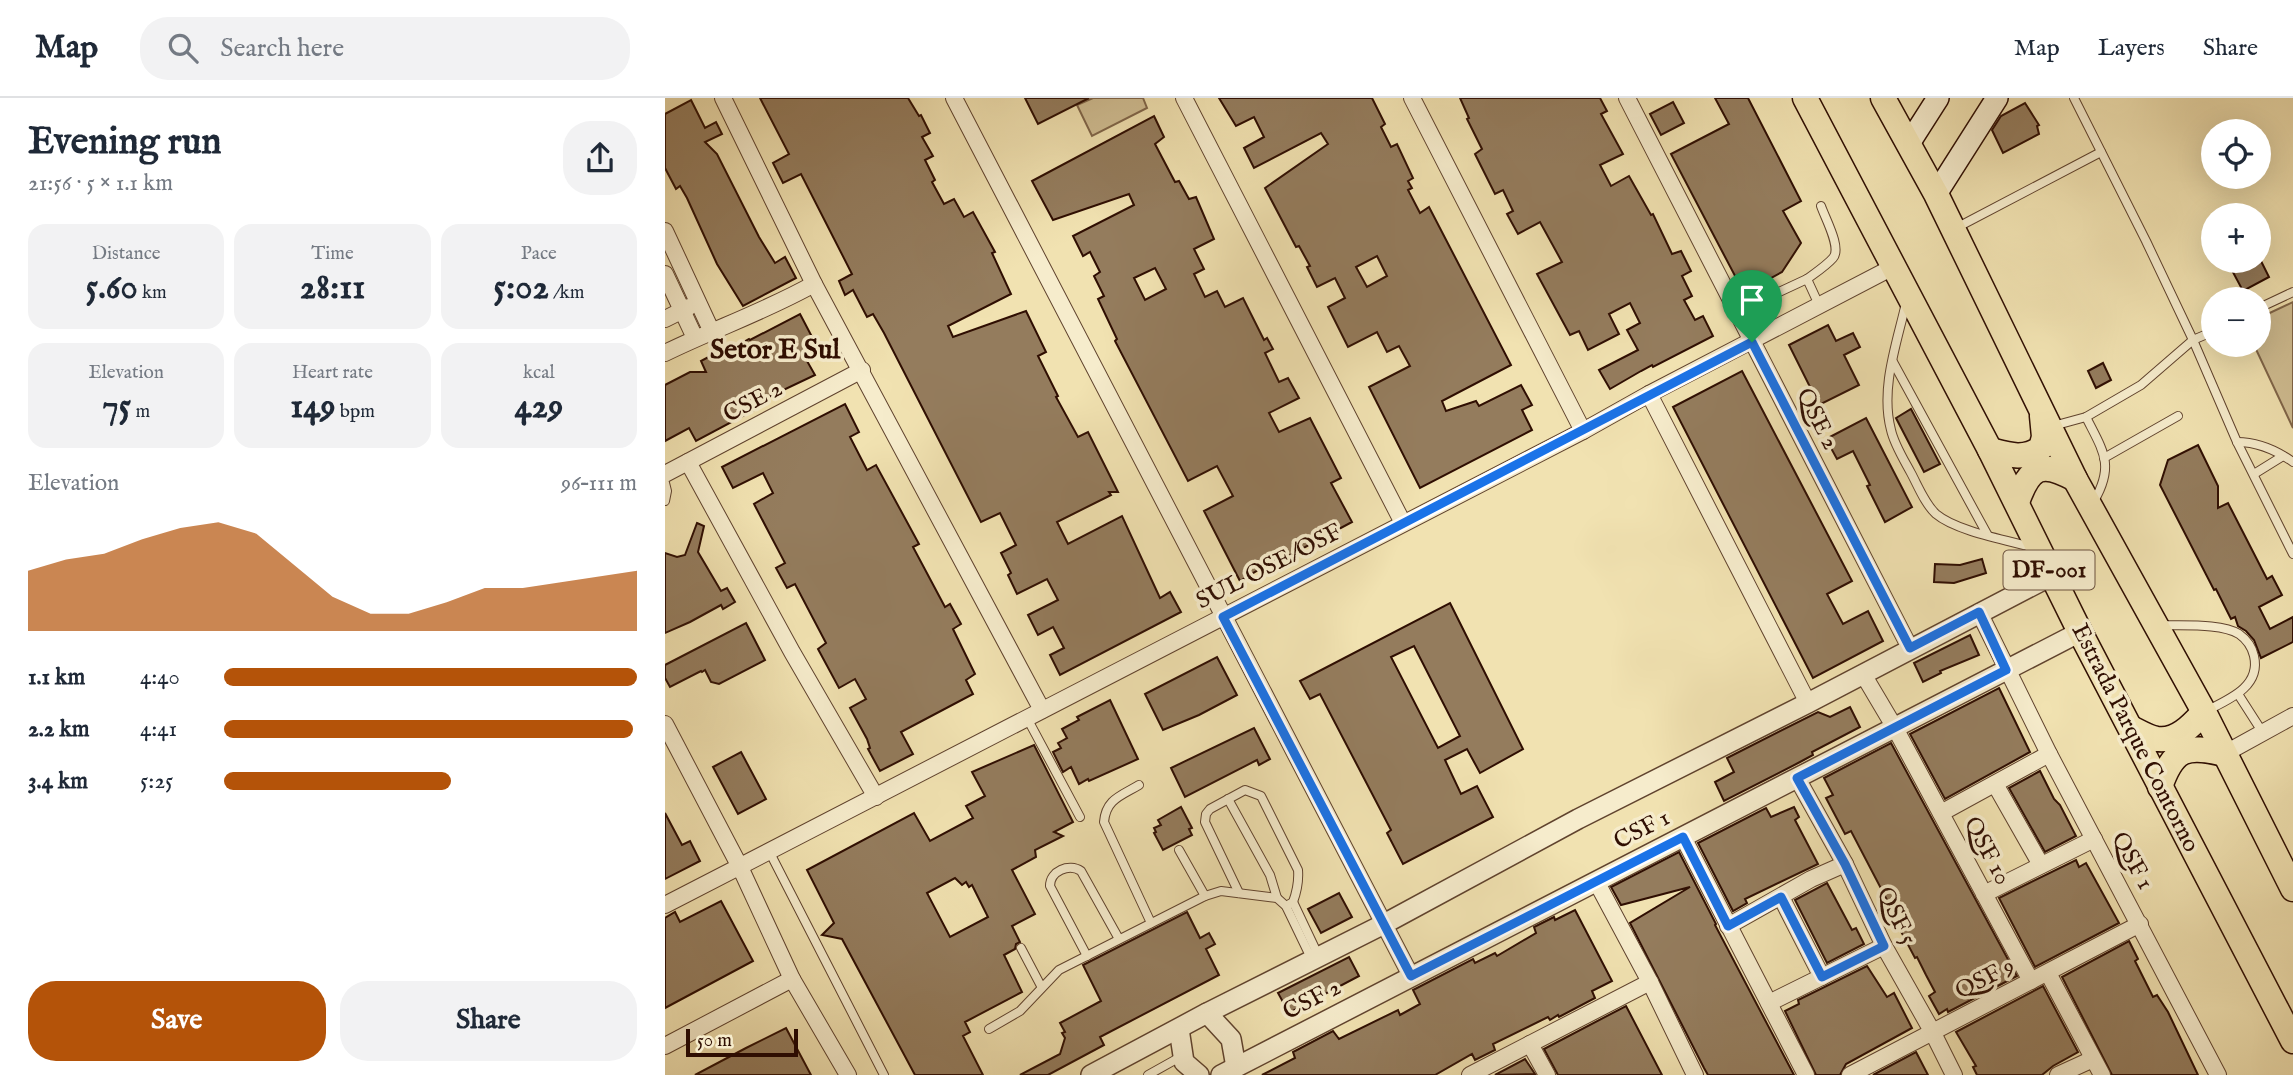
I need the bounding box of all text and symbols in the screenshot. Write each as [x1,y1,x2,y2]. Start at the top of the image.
search box [140,17,630,80]
text: Map [35,27,98,69]
icon: search [164,29,202,67]
text: Search here [220,32,344,65]
text: Map [2014,33,2060,64]
text: Layers [2098,33,2165,64]
text: Share [2203,33,2258,64]
text: Evening run [28,119,222,167]
map controls [2201,119,2271,357]
button: locate [2201,119,2271,189]
button: share [563,121,637,195]
text: 21:56 · 5 × 1.1 km [28,169,173,198]
button: + [2201,203,2271,273]
text: Distance [92,242,161,266]
text: Time [311,242,354,266]
text: Pace [521,242,557,266]
text: 5.60 [86,266,138,311]
text: 28:11 [300,266,365,311]
text: 5:02 [493,266,549,311]
pin [1722,270,1782,342]
text: km [138,281,167,305]
text: /km [549,281,584,305]
icon: arrive [1733,281,1771,319]
button: − [2201,287,2271,357]
district label: Setor E Sul [710,333,841,368]
text: Elevation [88,361,164,385]
text: Heart rate [292,361,373,385]
text: kcal [523,361,555,385]
street label: CSE 2 [718,374,788,430]
street label: QSE 2 [1788,383,1846,455]
text: 75 [102,385,131,430]
text: 149 [290,385,336,430]
text: 429 [514,385,563,430]
text: m [131,400,150,424]
text: bpm [336,400,375,424]
text: Elevation [28,469,119,498]
text: 96–111 m [561,469,637,498]
street label: SUL OSE/OSF [1191,517,1347,617]
road number: DF-001 [2003,550,2095,590]
street label: Estrada Parque Contorno [2064,618,2206,858]
text: 1.1 km [28,663,85,692]
text: 4:40 [140,663,180,692]
text: 2.2 km [28,715,90,744]
text: 4:41 [140,715,177,744]
text: 3.4 km [28,767,88,796]
text: 5:25 [140,767,173,796]
street label: CSF 1 [1609,803,1675,857]
street label: QSF 10 [1956,811,2018,891]
street label: QSF 1 [2104,827,2160,895]
street label: QSF 5 [1869,882,1923,951]
street label: QSF 9 [1950,951,2020,1007]
street label: CSF 2 [1278,972,1346,1028]
button: Save [28,981,326,1061]
button: Share [340,981,637,1061]
scale bar [686,1026,798,1058]
text: 50 m [697,1029,732,1053]

